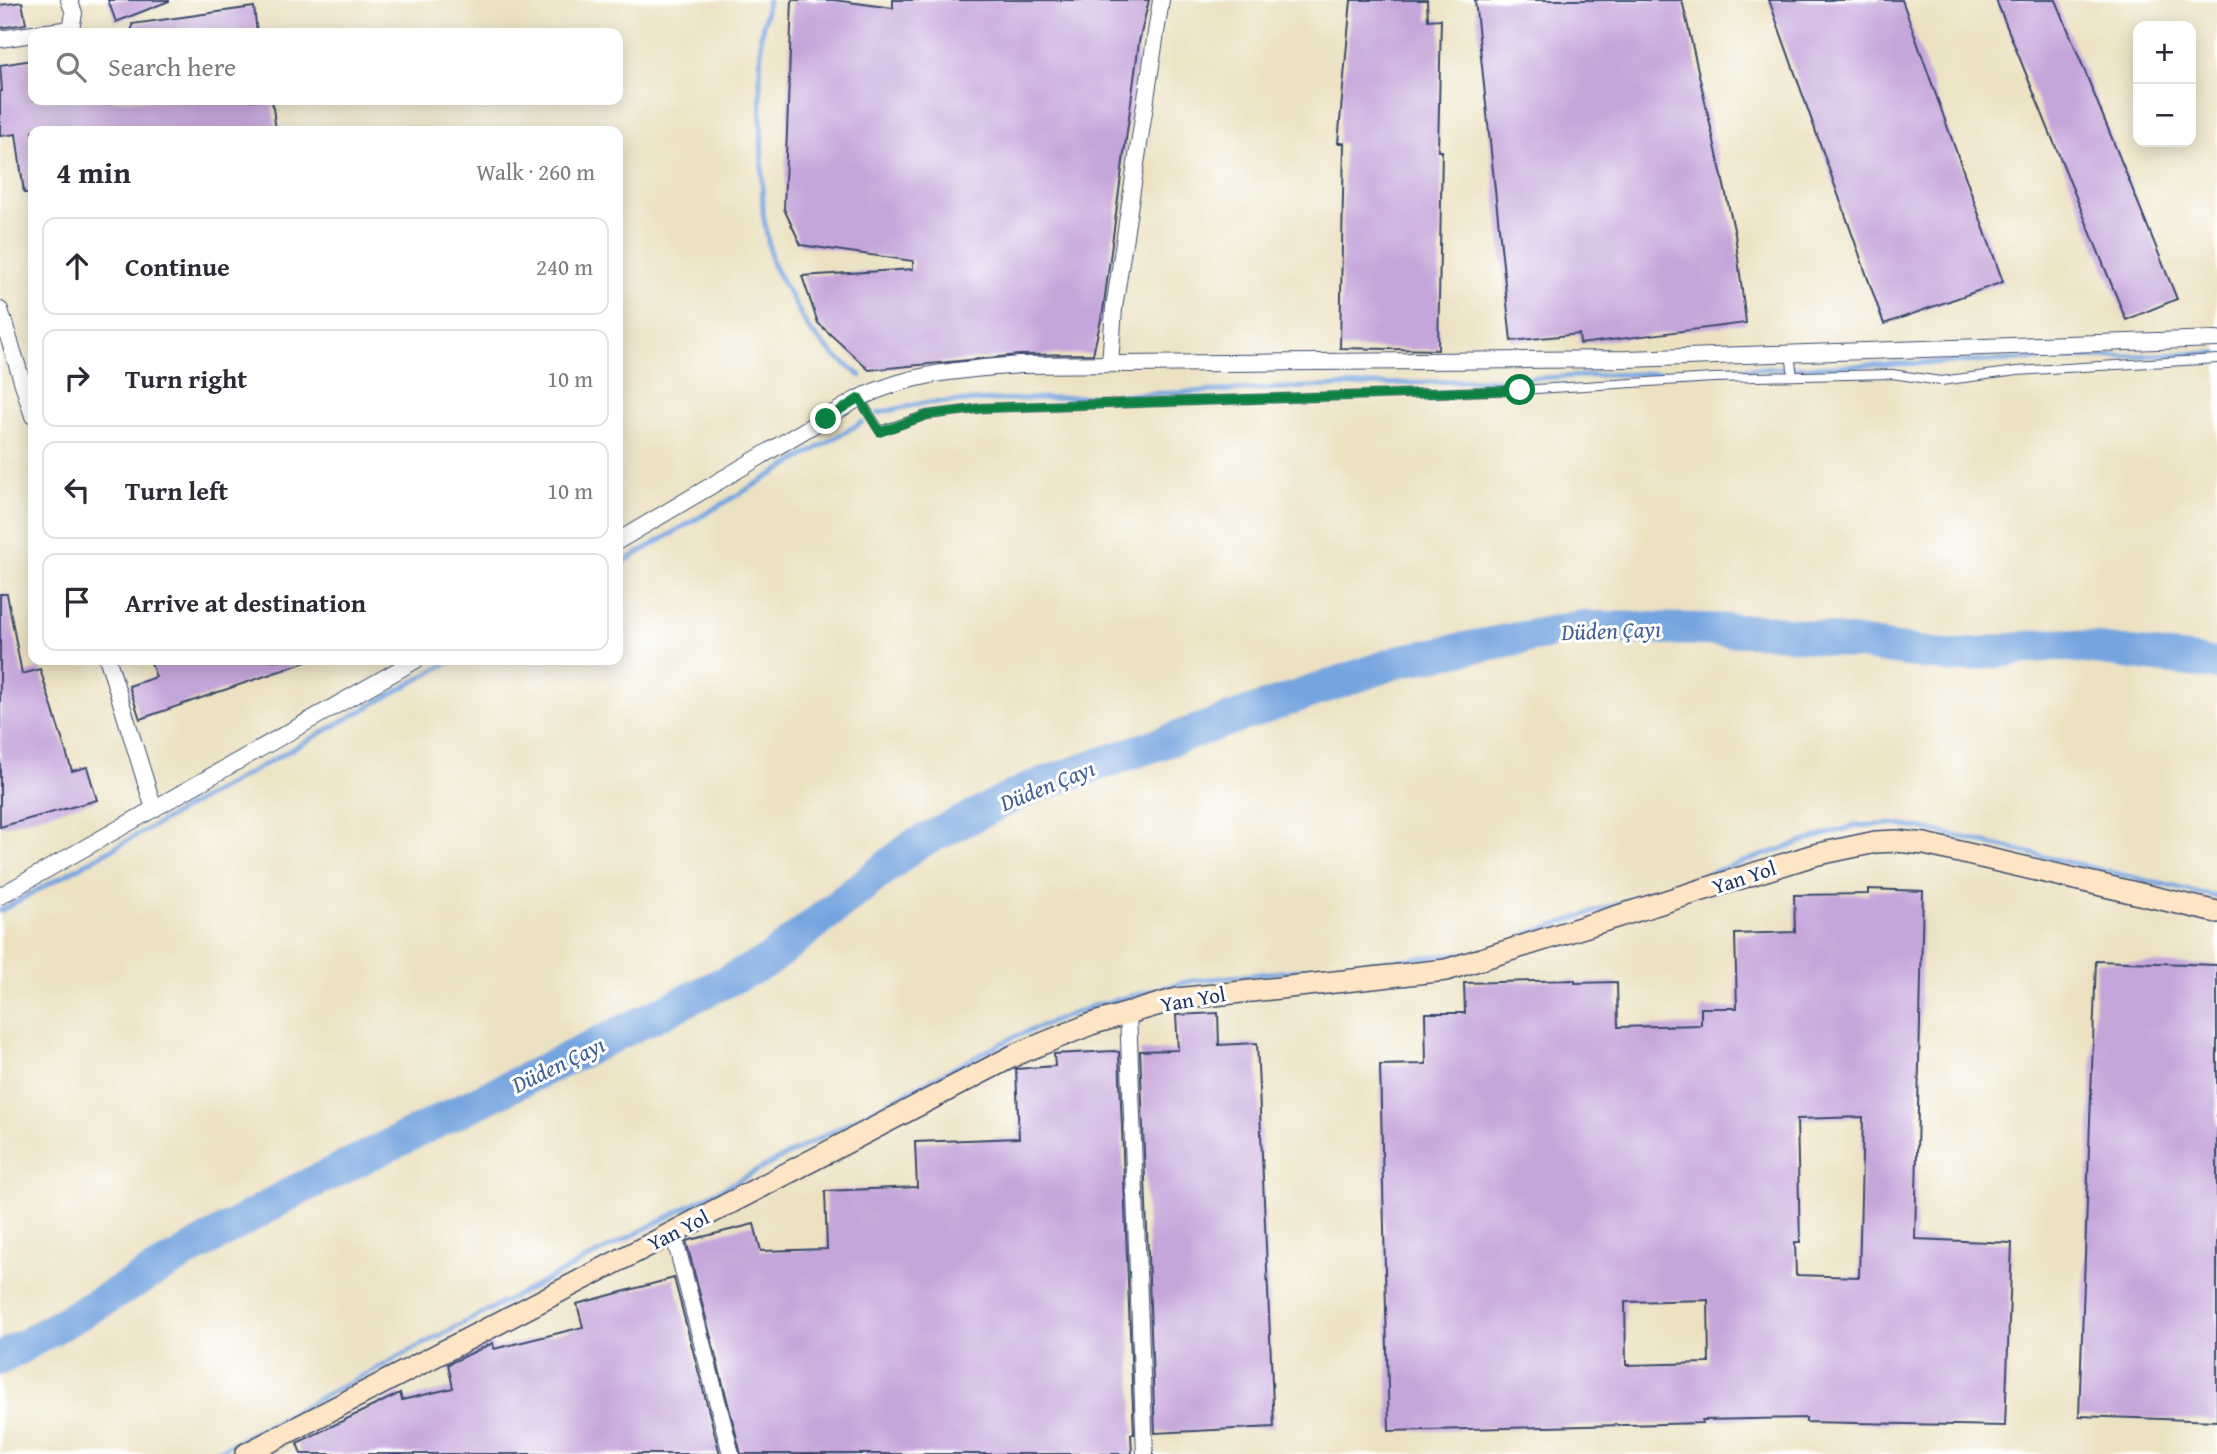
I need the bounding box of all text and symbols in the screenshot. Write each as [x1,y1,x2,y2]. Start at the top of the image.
map controls [2133,21,2196,147]
button: + [2133,21,2196,84]
search box [28,28,623,105]
text: Search here [108,47,236,86]
icon: search [52,48,90,86]
button: − [2133,84,2196,147]
text: 4 min [56,150,131,194]
text: Walk · 260 m [476,155,595,188]
icon: ahead [58,247,96,285]
text: Continue [125,247,230,286]
text: 240 m [536,250,593,283]
icon: right [58,359,96,397]
text: Turn right [125,359,247,398]
text: 10 m [547,362,593,395]
route start [1504,374,1535,405]
route end [810,403,841,434]
icon: left [58,471,96,509]
text: Turn left [125,471,228,510]
text: 10 m [547,474,593,507]
icon: arrive [58,583,96,621]
text: Arrive at destination [125,583,366,622]
water label: Düden Çayı [1560,612,1661,648]
water label: Düden Çayı [994,751,1099,819]
street label: Yan Yol [1708,852,1780,902]
street label: Yan Yol [1158,978,1228,1020]
water label: Düden Çayı [505,1027,610,1101]
street label: Yan Yol [642,1201,714,1259]

